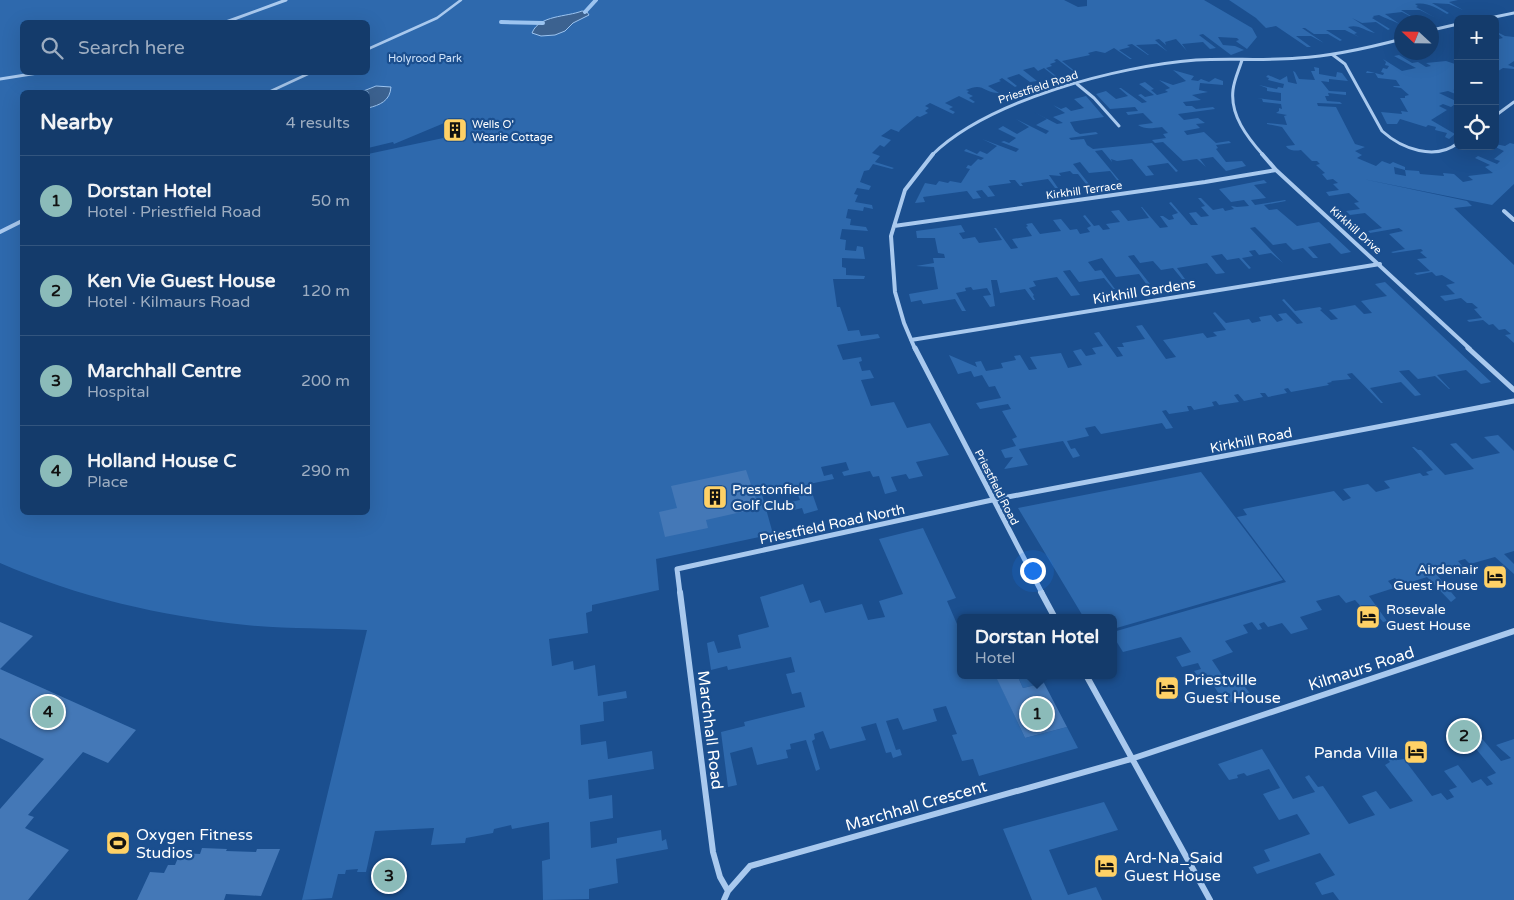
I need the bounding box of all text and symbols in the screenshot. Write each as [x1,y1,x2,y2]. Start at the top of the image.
north arrow [1394,15,1439,60]
map controls [1454,15,1499,150]
button: + [1454,15,1499,60]
search box [20,20,370,75]
icon: search [38,34,66,62]
text: Search here [78,37,185,59]
park label: Holyrood Park [388,52,462,65]
button: − [1454,60,1499,105]
street label: Priestfield Road [997,68,1080,107]
button: locate [1454,105,1499,150]
text: Nearby [40,110,113,135]
text: 4 results [286,113,350,133]
building icon: Wells O' Wearie Cottage [442,117,468,143]
place label: Wells O' Wearie Cottage [472,118,553,144]
street label: Kirkhill Terrace [1045,179,1123,202]
text: Dorstan Hotel [87,180,211,202]
text: 1 [51,191,61,211]
text: 50 m [311,191,350,211]
text: Hotel · Priestfield Road [87,202,261,222]
street label: Kirkhill Drive [1327,204,1384,257]
text: Ken Vie Guest House [87,270,275,292]
street label: Kirkhill Gardens [1091,275,1197,308]
text: 2 [51,281,61,301]
text: 120 m [301,281,350,301]
text: Hotel · Kilmaurs Road [87,292,250,312]
text: Marchhall Centre [87,360,241,382]
text: 3 [51,371,61,391]
text: 200 m [301,371,350,391]
text: Hospital [87,382,149,402]
street label: Kirkhill Road [1208,424,1294,457]
street label: Priestfield Road [972,447,1021,527]
text: Holland House C [87,450,237,472]
text: 4 [51,461,61,481]
text: 290 m [301,461,350,481]
text: Place [87,472,128,492]
place label: Prestonfield Golf Club [732,481,812,514]
building icon: Prestonfield Golf Club [702,484,728,510]
street label: Priestfield Road North [758,501,906,548]
your location [1020,558,1046,584]
place label: Airdenair Guest House [1393,561,1479,594]
hotel icon: Airdenair Guest House [1482,564,1508,590]
place label: Rosevale Guest House [1386,601,1471,634]
hotel icon: Rosevale Guest House [1355,604,1381,630]
popup [957,614,1117,679]
text: Dorstan Hotel [975,626,1099,648]
street label: Kilmaurs Road [1306,642,1417,695]
text: Hotel [975,648,1015,668]
street label: Marchhall Road [693,670,727,791]
place label: Priestville Guest House [1184,670,1281,708]
hotel icon: Priestville Guest House [1154,675,1180,701]
pin: 4 [32,693,64,731]
pin: 1 [1021,695,1053,733]
pin: 2 [1448,717,1480,755]
hotel icon: Panda Villa [1403,739,1429,765]
place label: Panda Villa [1314,743,1398,763]
street label: Marchhall Crescent [843,776,989,836]
place label: Oxygen Fitness Studios [136,825,253,863]
sports icon: Oxygen Fitness Studios [105,830,131,856]
place label: Ard-Na_Said Guest House [1124,848,1223,886]
hotel icon: Ard-Na_Said Guest House [1093,853,1119,879]
pin: 3 [373,857,405,895]

